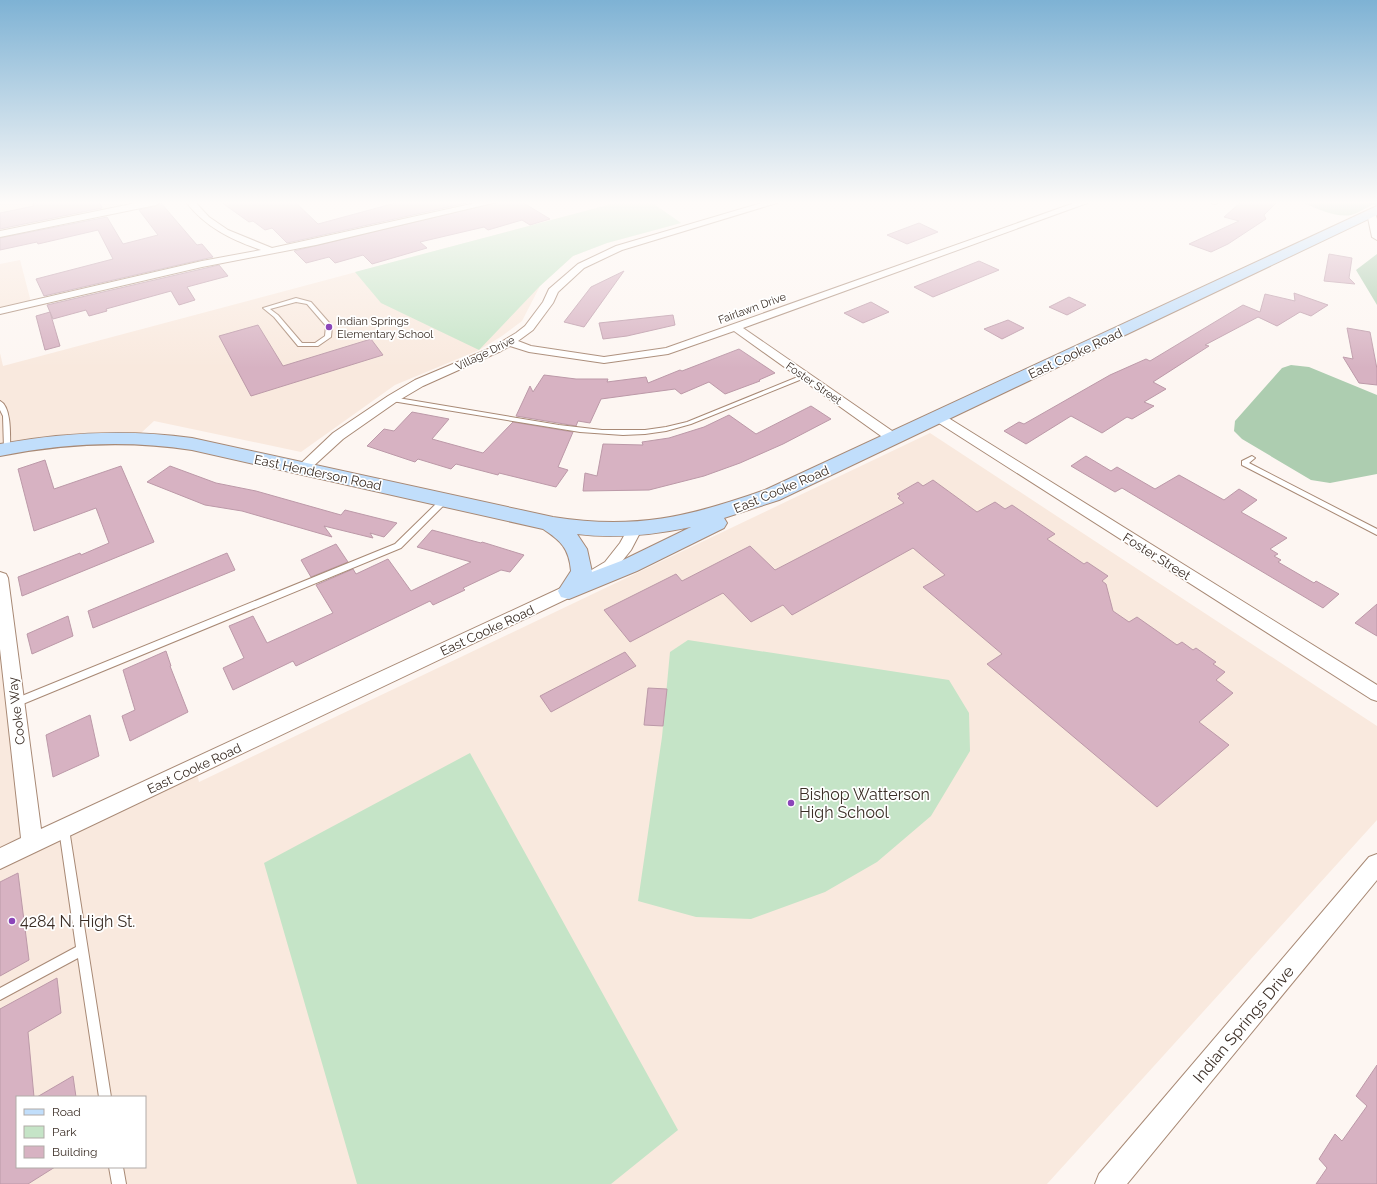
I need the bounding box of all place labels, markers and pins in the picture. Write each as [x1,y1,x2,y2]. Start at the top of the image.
place label: Indian Springs Elementary School [337,315,433,341]
marker: Indian Springs Elementary School [324,322,334,332]
place label: Bishop Watterson High School [799,785,930,822]
marker: Bishop Watterson High School [786,798,796,808]
place label: 4284 N. High St. [20,912,135,931]
marker: 4284 N. High St. [7,916,17,926]

